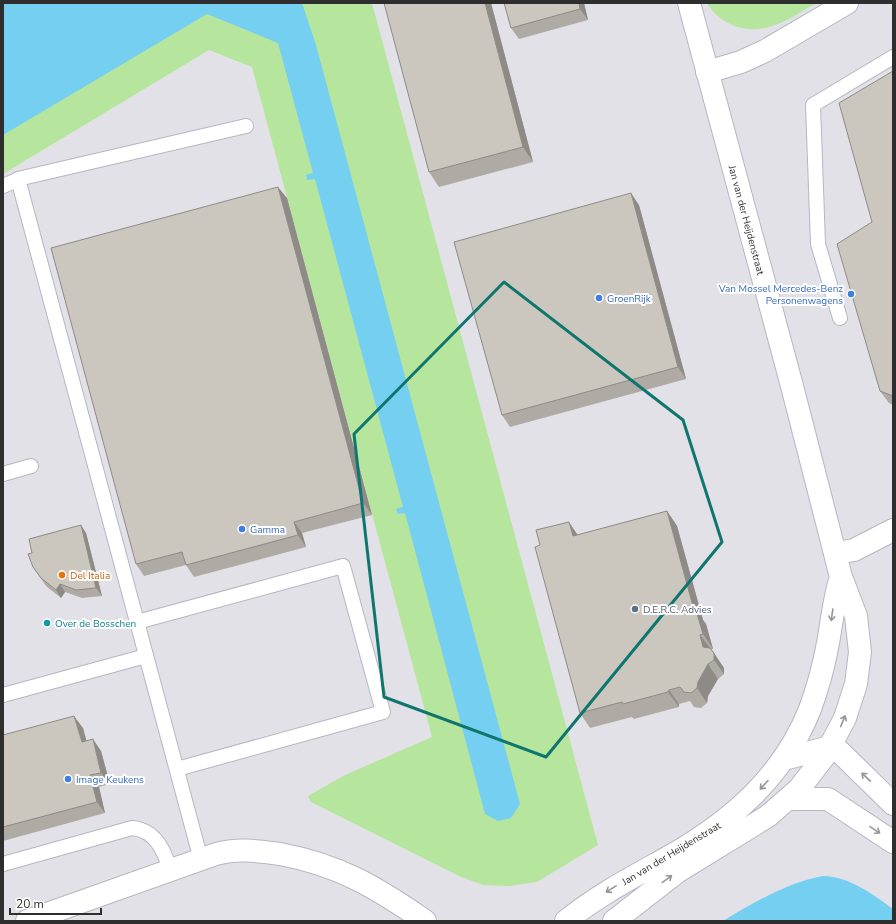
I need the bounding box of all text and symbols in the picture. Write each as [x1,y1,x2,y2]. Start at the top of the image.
street label: Jan van der Heijdenstraat [724,163,768,277]
place label: Van Mossel Mercedes-Benz Personenwagens [718,282,843,308]
marker: Van Mossel Mercedes-Benz Personenwagens [846,289,856,299]
place label: GroenRijk [607,292,652,306]
marker: GroenRijk [594,293,604,303]
place label: Gamma [250,523,285,537]
marker: Gamma [237,524,247,534]
place label: Del Italia [70,569,110,583]
marker: Del Italia [57,570,67,580]
place label: D.E.R.C. Advies [643,603,712,617]
marker: D.E.R.C. Advies [630,604,640,614]
one-way arrow [828,608,836,621]
place label: Over de Bosschen [55,617,136,631]
marker: Over de Bosschen [42,618,52,628]
one-way arrow [840,715,847,727]
one-way arrow [860,772,871,781]
place label: Image Keukens [76,773,144,787]
marker: Image Keukens [63,774,73,784]
one-way arrow [759,780,769,790]
street label: Jan van der Heijdenstraat [619,818,724,889]
one-way arrow [869,826,880,834]
one-way arrow [661,875,672,884]
one-way arrow [606,885,617,893]
scale bar [10,890,101,916]
text: 20 m [16,896,44,912]

